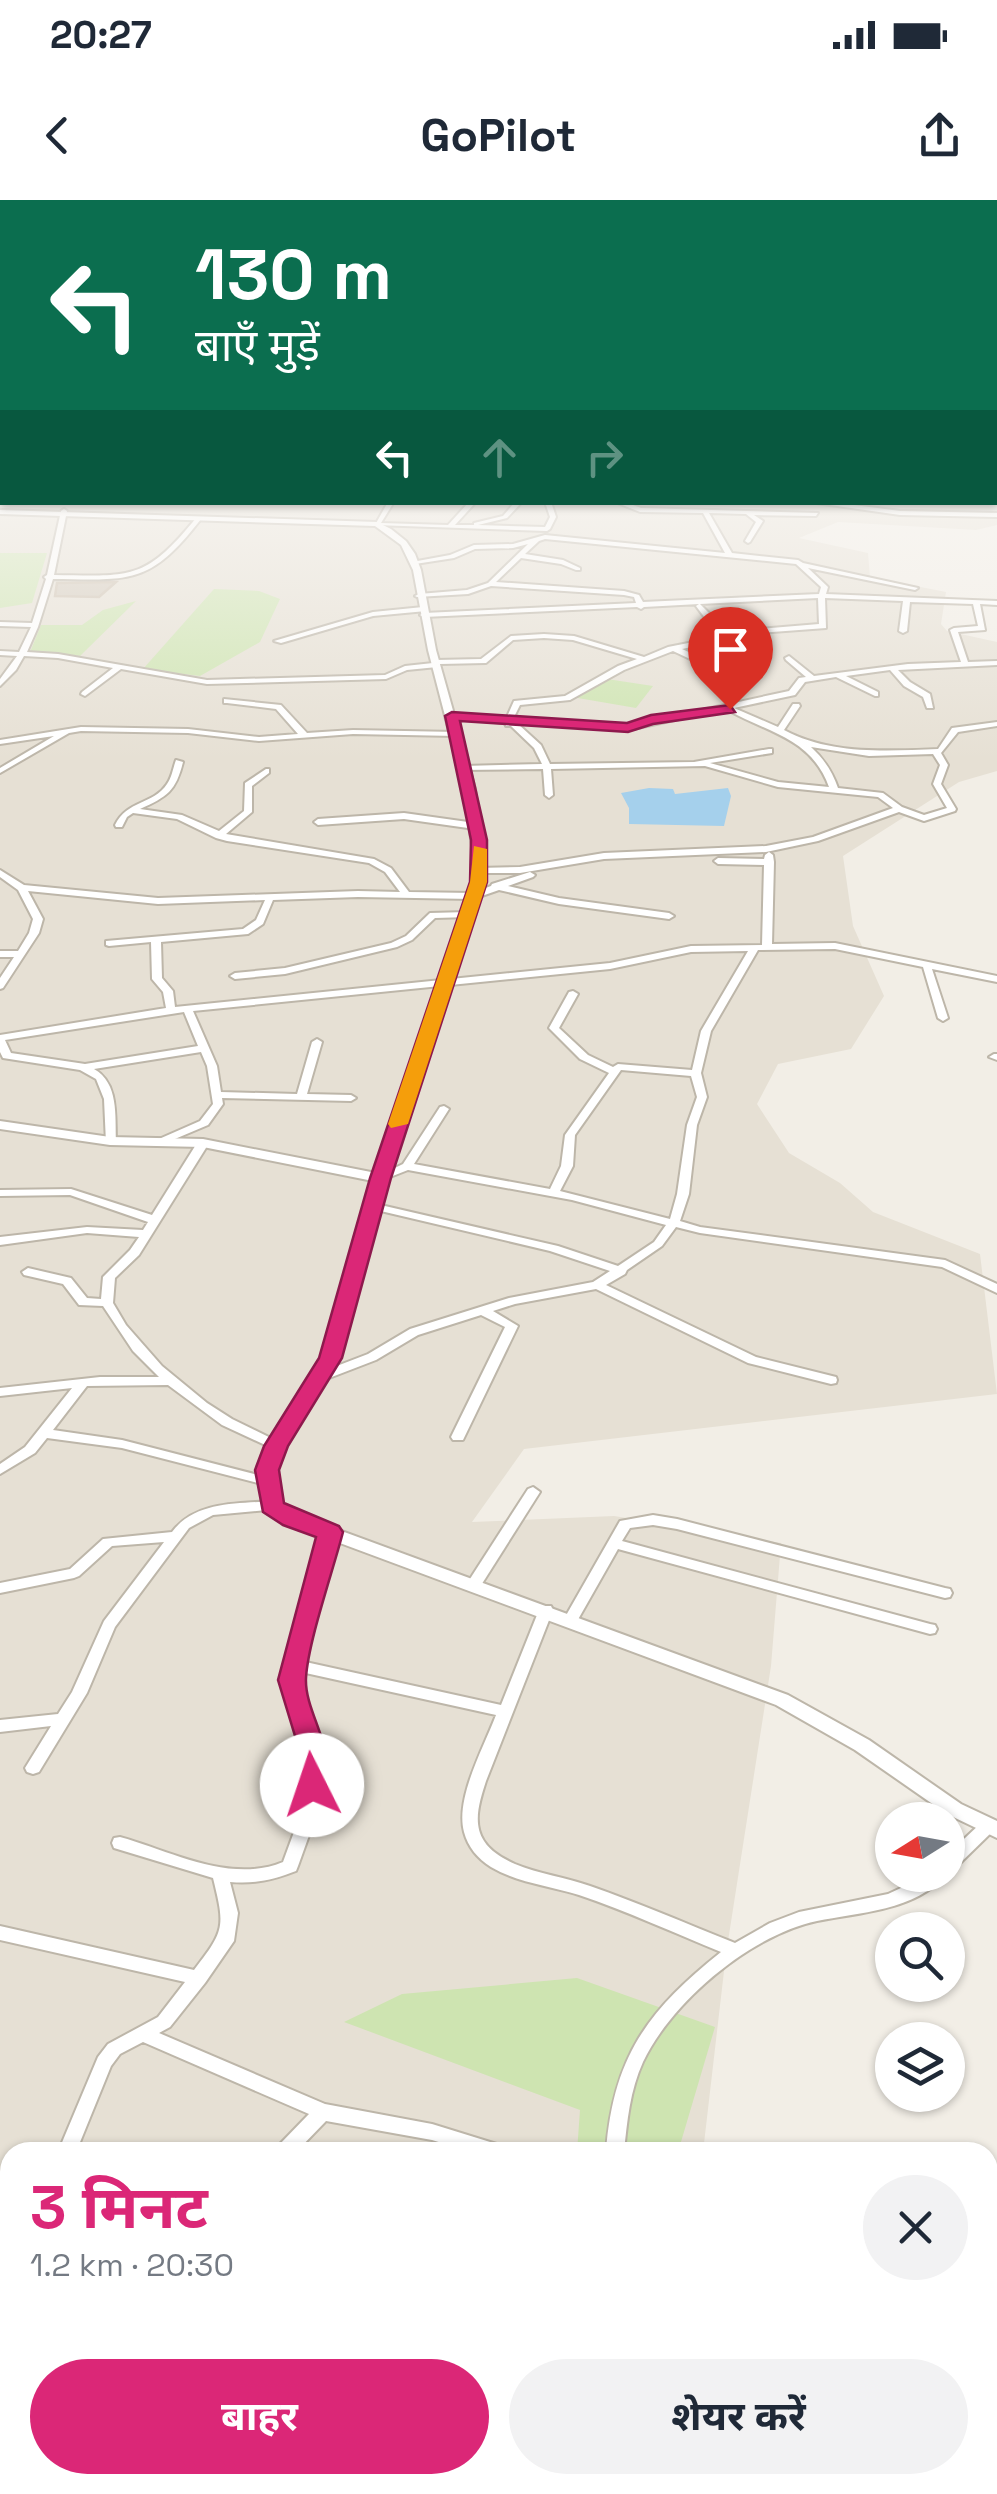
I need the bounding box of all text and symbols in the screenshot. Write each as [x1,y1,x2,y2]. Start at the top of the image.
text: 20:27 [50,11,152,59]
text: GoPilot [421,107,576,164]
icon: back [30,108,85,163]
icon: share [912,108,967,163]
text: 130 m [195,230,392,319]
icon: left [30,240,160,370]
text: बाएँ मुड़ें [195,317,320,374]
icon: left [367,430,422,485]
icon: ahead [472,430,527,485]
icon: right [577,430,632,485]
pin [688,607,773,710]
icon: arrive [703,622,758,677]
position arrow [260,1733,364,1837]
north arrow [875,1802,965,1892]
map controls [875,1802,965,2112]
button: search [875,1912,965,2002]
button: layers [875,2022,965,2112]
text: 3 मिनट [30,2169,208,2246]
button: close [863,2175,968,2280]
text: 1.2 km · 20:30 [30,2245,234,2285]
button: बाहर [30,2359,489,2474]
button: शेयर करें [509,2359,968,2474]

